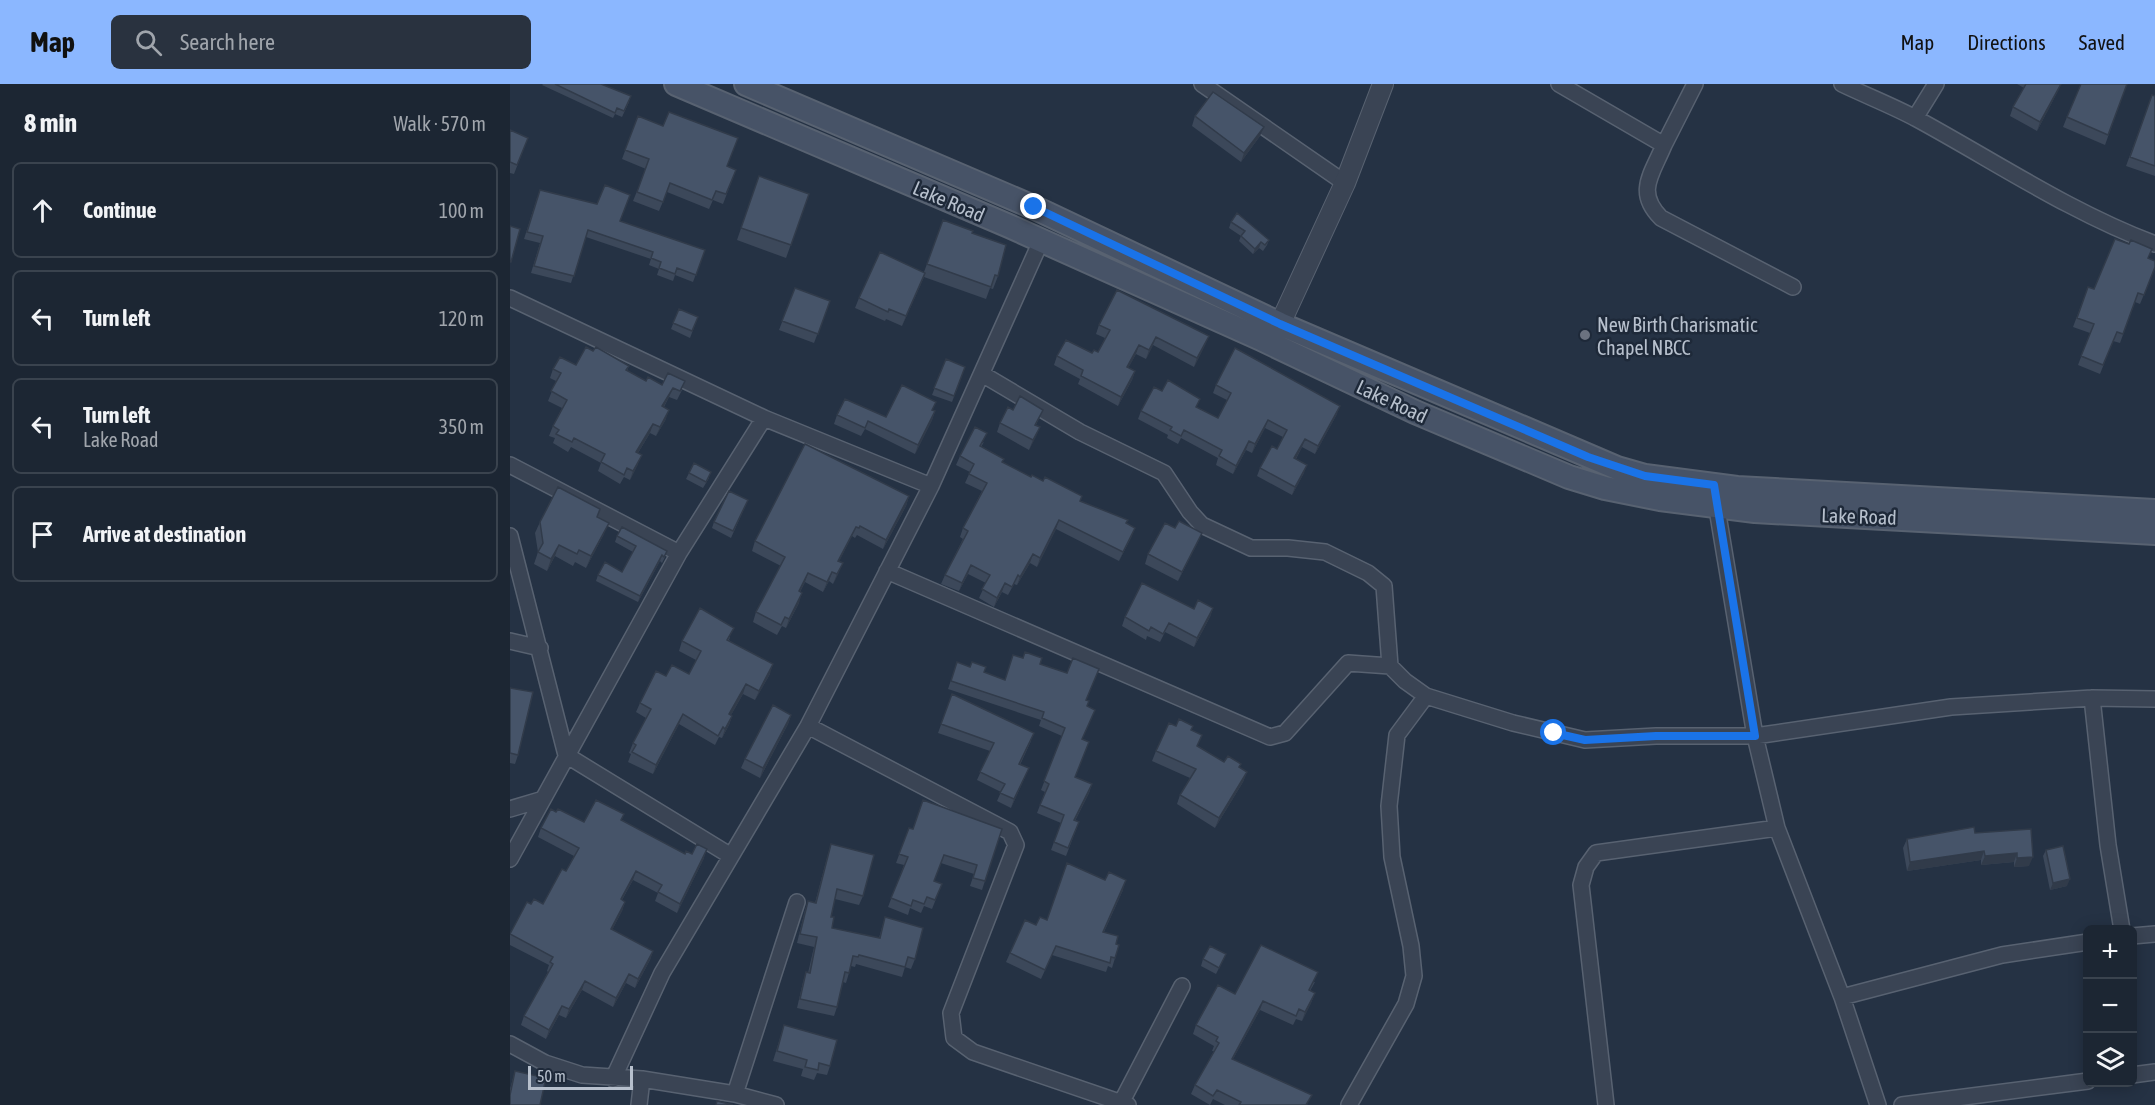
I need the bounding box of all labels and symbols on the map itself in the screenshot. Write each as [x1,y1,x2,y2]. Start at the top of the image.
street label: Lake Road [910,176,988,226]
route end [1020,193,1046,219]
place label: New Birth Charismatic Chapel NBCC [1597,313,1758,359]
marker: New Birth Charismatic Chapel NBCC [1578,328,1592,342]
street label: Lake Road [1353,375,1431,427]
street label: Lake Road [1821,503,1897,529]
route start [1540,719,1566,745]
scale bar [528,1063,633,1090]

